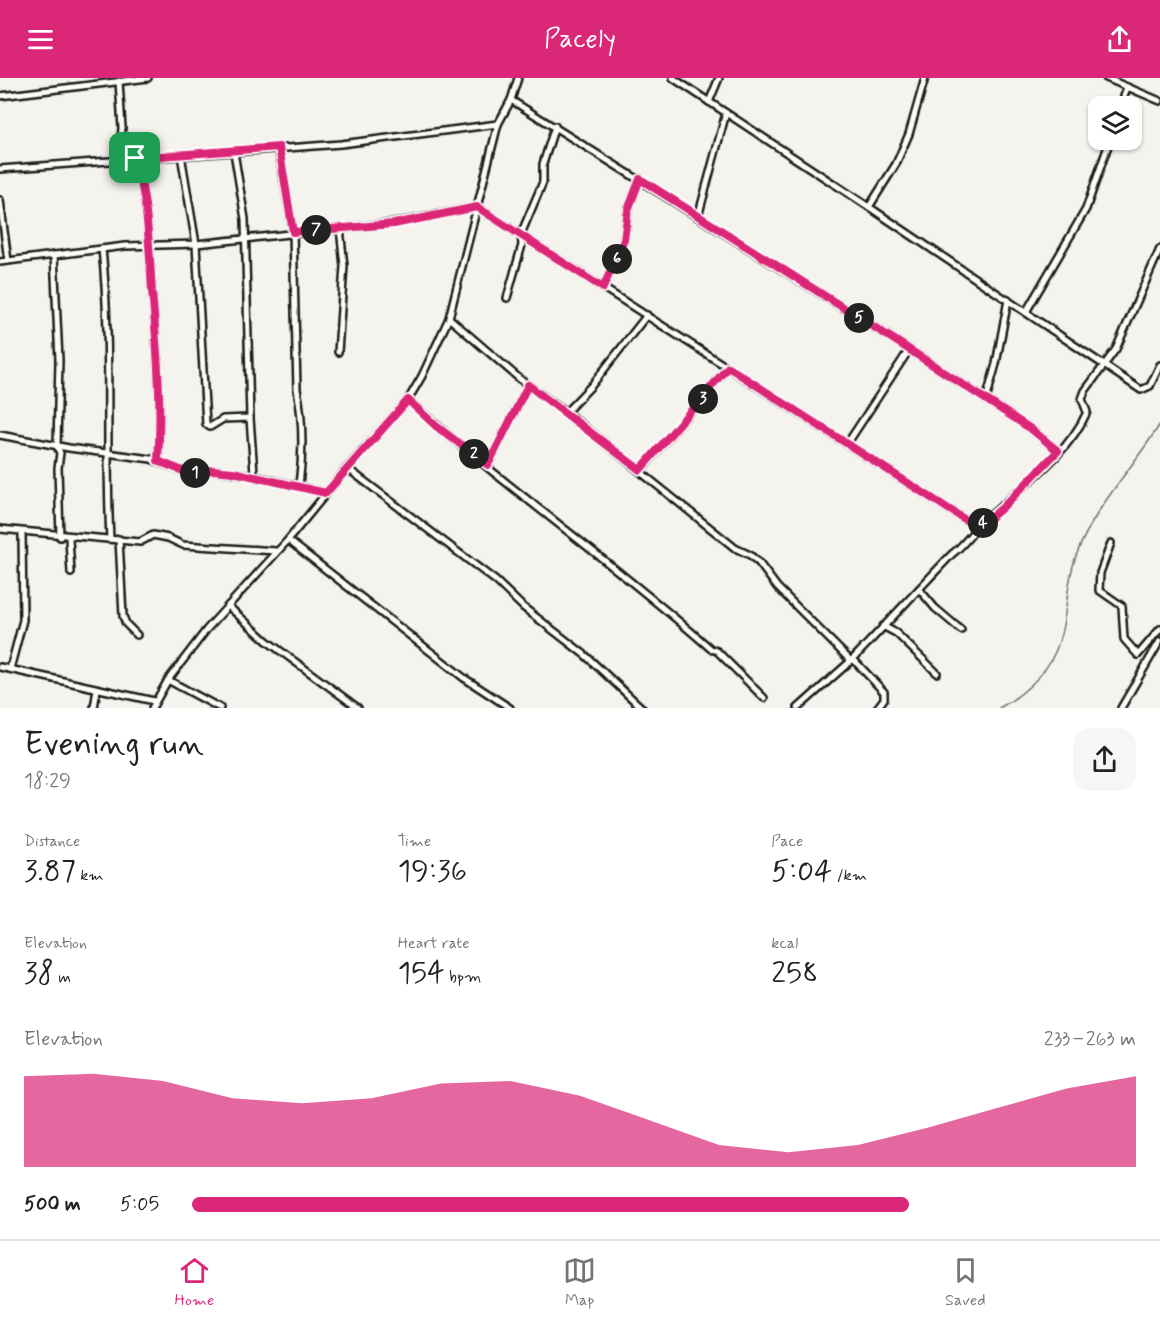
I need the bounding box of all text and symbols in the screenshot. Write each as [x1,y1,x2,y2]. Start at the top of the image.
text: Pacely [544,22,616,57]
icon: menu [24,23,57,56]
icon: share [1103,23,1136,56]
map controls [1088,96,1142,150]
button: layers [1088,96,1142,150]
pin [109,132,160,183]
icon: arrive [118,141,151,174]
pin: 7 [301,215,331,245]
text: 7 [311,219,321,240]
pin: 6 [602,244,632,274]
text: 6 [613,248,621,269]
pin: 5 [844,303,874,333]
text: 5 [854,307,864,328]
pin: 3 [688,384,718,414]
text: 3 [699,388,707,409]
pin: 2 [459,439,489,469]
text: 2 [470,443,478,464]
pin: 1 [180,458,210,488]
text: 1 [191,462,199,483]
pin: 4 [968,508,998,538]
text: 4 [978,512,988,533]
text: Evening run [24,723,204,767]
button: share [1073,728,1136,791]
text: 18:29 [24,768,71,795]
text: Distance [24,831,80,852]
text: Time [398,831,431,852]
text: Pace [771,831,803,852]
text: 3.87 [24,852,76,891]
text: 19:36 [398,852,467,891]
text: 5:04 [771,852,832,891]
text: km [76,865,103,886]
text: /km [832,865,867,886]
text: Elevation [24,933,87,954]
text: Heart rate [398,933,470,954]
text: kcal [771,933,798,954]
text: 38 [24,954,54,993]
text: 154 [398,954,445,993]
text: 258 [771,954,818,993]
text: m [54,967,71,988]
text: bpm [445,967,481,988]
text: Elevation [24,1026,103,1053]
text: 233–263 m [1044,1026,1136,1053]
text: 500 m [24,1191,81,1218]
text: 5:05 [120,1191,159,1218]
tab: Home [174,1254,214,1311]
tab: Map [563,1254,596,1311]
tab: Saved [945,1254,986,1311]

